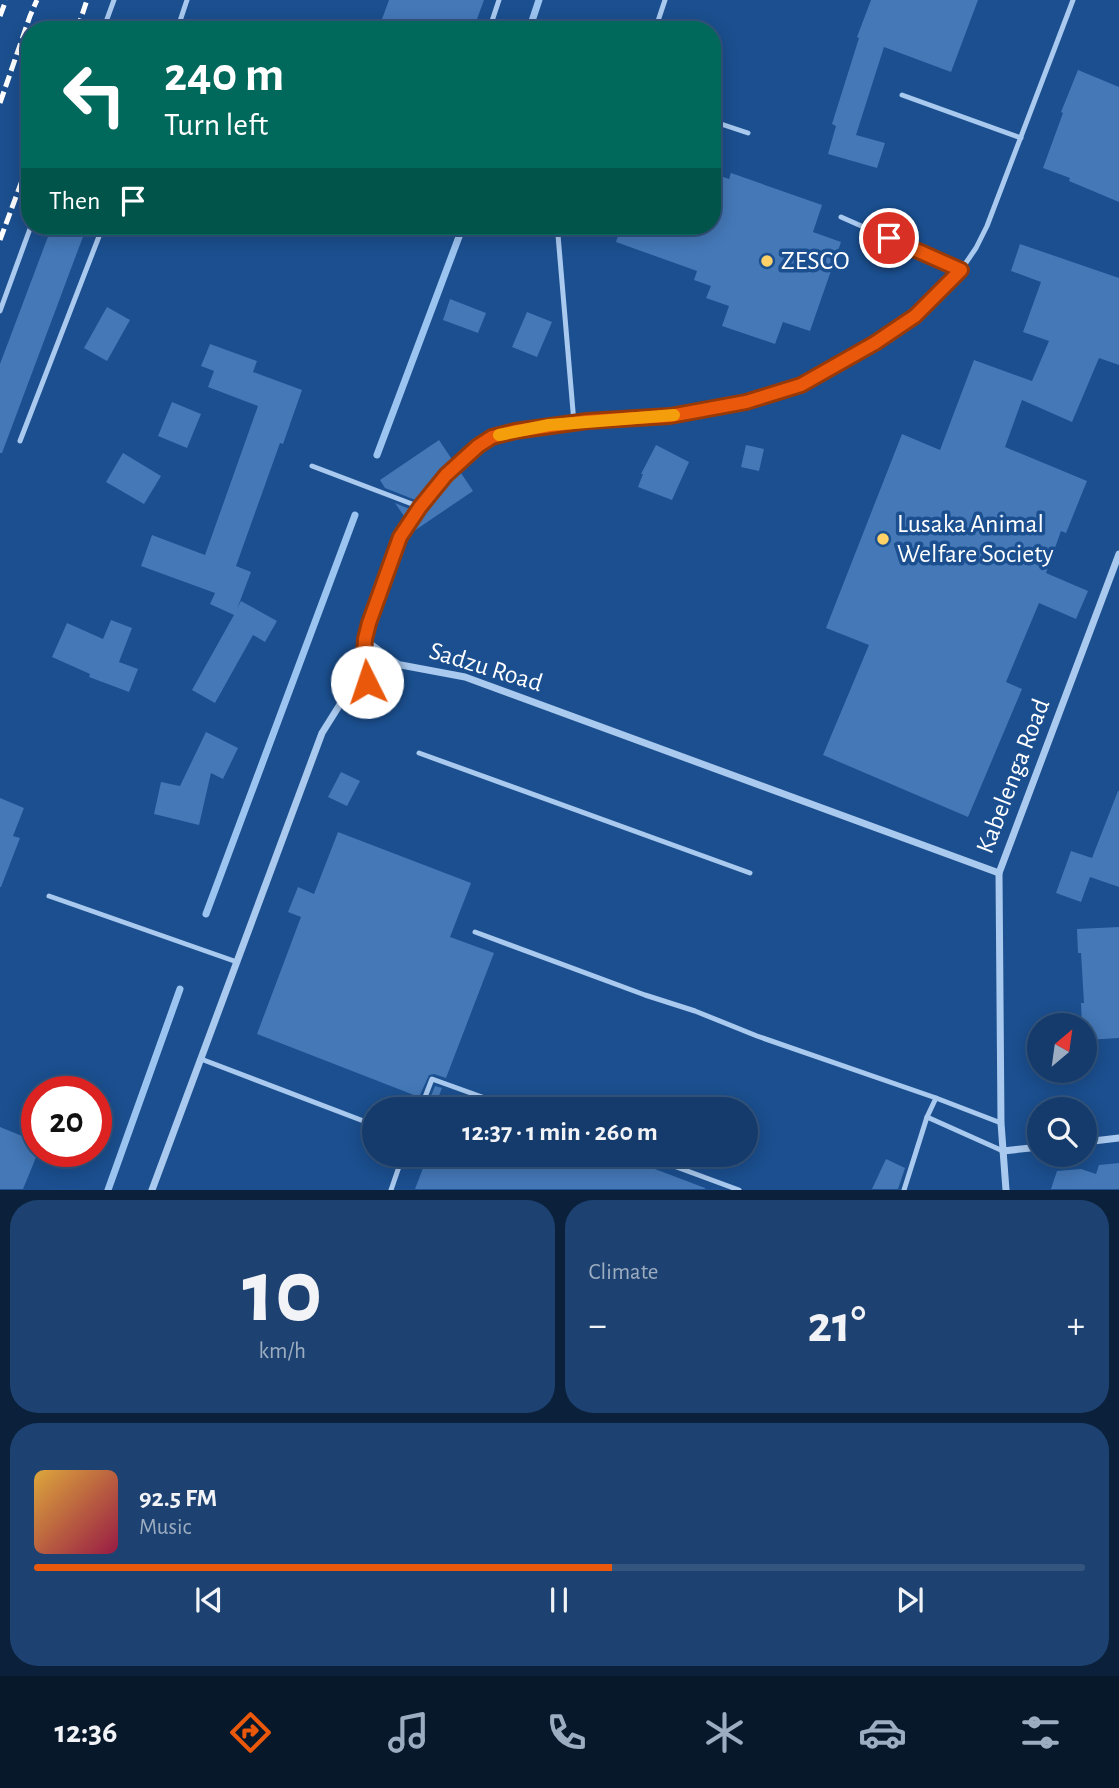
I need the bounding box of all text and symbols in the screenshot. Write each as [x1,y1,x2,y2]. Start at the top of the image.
icon: left [49,49,140,140]
text: 240 m [164,51,284,100]
text: Turn left [164,109,268,141]
icon: arrive [114,182,152,220]
text: Then [49,188,100,214]
pin [859,208,919,268]
icon: arrive [870,219,908,257]
place label: ZESCO [781,248,850,274]
marker: ZESCO [759,253,775,269]
place label: Lusaka Animal Welfare Society [897,511,1054,567]
marker: Lusaka Animal Welfare Society [875,531,891,547]
street label: Sadzu Road [426,637,546,697]
position arrow [330,645,404,719]
street label: Kabelenga Road [972,695,1054,857]
north arrow [1027,1013,1097,1083]
map controls [1027,1013,1097,1167]
speed limit sign: 20 [21,1076,112,1167]
button: search [1027,1097,1097,1167]
text: 12:37 · 1 min · 260 m [462,1119,658,1145]
text: 10 [242,1247,322,1338]
text: Climate [589,1261,658,1284]
text: 21° [808,1299,866,1351]
text: − [589,1307,607,1345]
text: + [1067,1307,1085,1345]
text: km/h [259,1340,306,1363]
text: 92.5 FM [139,1485,217,1511]
text: Music [139,1516,191,1539]
icon: previous [190,1581,228,1619]
icon: pause [540,1581,578,1619]
icon: next [891,1581,929,1619]
icon: directions [226,1708,275,1757]
icon: music [384,1708,433,1757]
icon: phone [542,1708,591,1757]
icon: climate [700,1708,749,1757]
icon: car [858,1708,907,1757]
icon: filters [1016,1708,1065,1757]
text: 12:36 [54,1716,118,1748]

